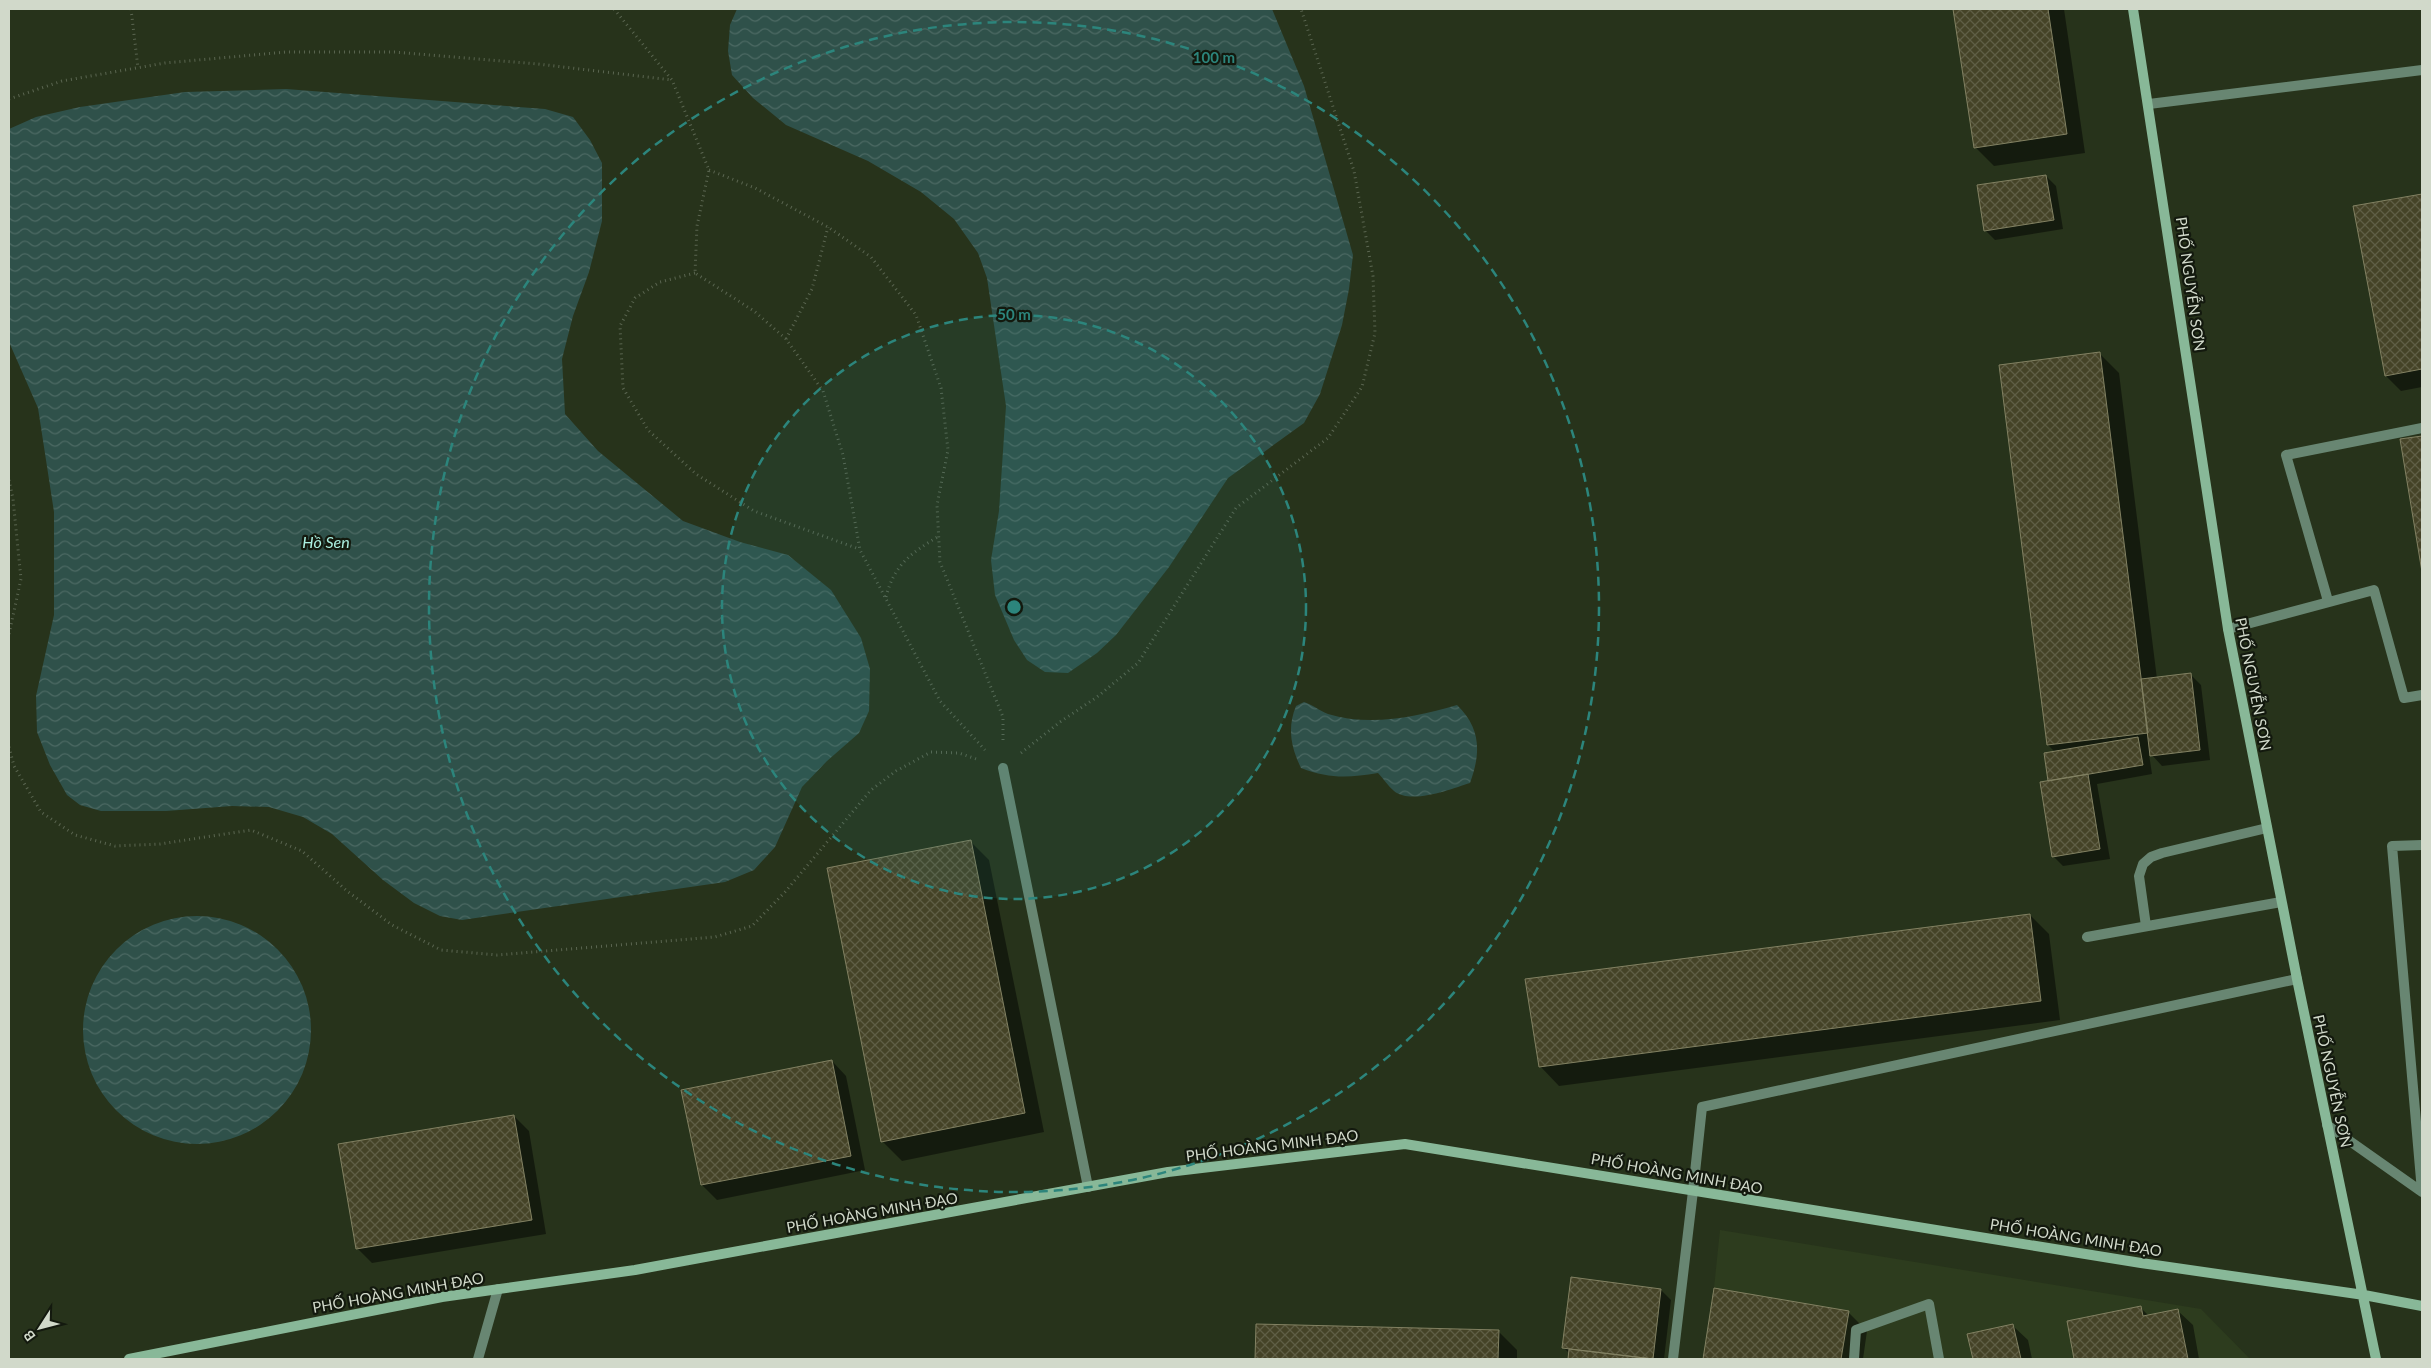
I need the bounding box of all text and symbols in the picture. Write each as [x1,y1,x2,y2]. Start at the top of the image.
text: 100 m [1193,48,1235,66]
street label: PHỐ NGUYỄN SƠN [2173,216,2210,352]
text: 50 m [997,305,1031,323]
water label: Hồ Sen [302,532,350,551]
centre of rings [1005,598,1023,616]
street label: PHỐ NGUYỄN SƠN [2232,616,2277,752]
street label: PHỐ NGUYỄN SƠN [2310,1013,2357,1149]
street label: PHỐ HOÀNG MINH ĐẠO [1184,1124,1359,1165]
street label: PHỐ HOÀNG MINH ĐẠO [1590,1148,1764,1197]
street label: PHỐ HOÀNG MINH ĐẠO [785,1187,959,1236]
street label: PHỐ HOÀNG MINH ĐẠO [1989,1214,2163,1259]
street label: PHỐ HOÀNG MINH ĐẠO [311,1267,485,1316]
north arrow [15,1303,65,1353]
text: B [19,1327,39,1345]

